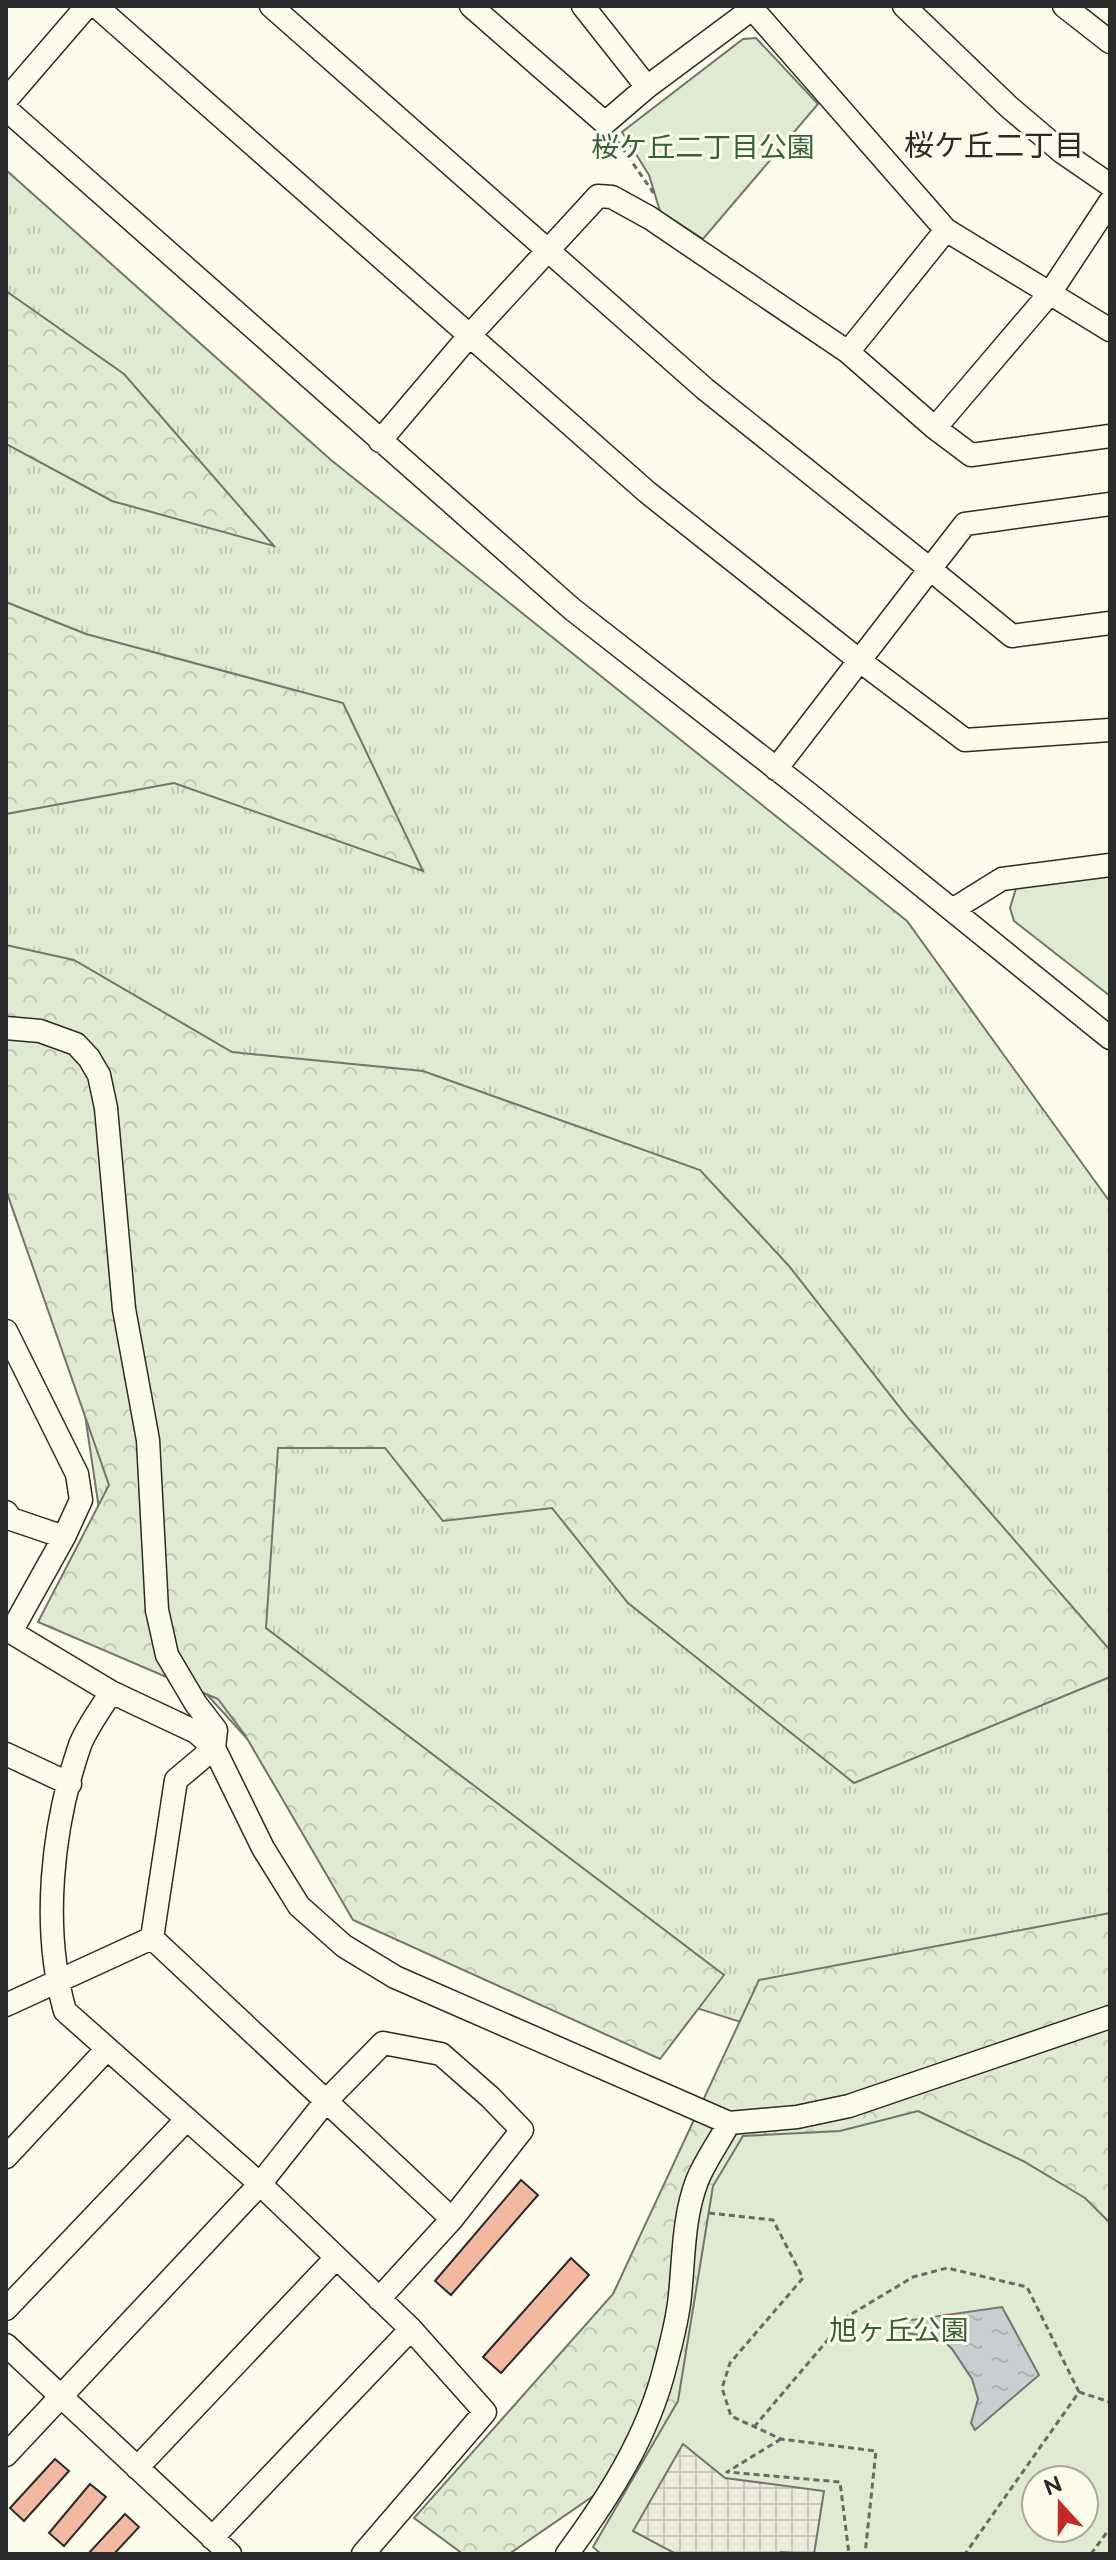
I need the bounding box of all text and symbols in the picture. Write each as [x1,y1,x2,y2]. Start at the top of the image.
district label: 桜ケ丘二丁目 [904,128,1084,163]
park label: 桜ケ丘二丁目公園 [591,131,815,164]
park label: 旭ヶ丘公園 [829,2314,969,2347]
north arrow [1020,2464,1100,2544]
text: N [1040,2470,1065,2500]

